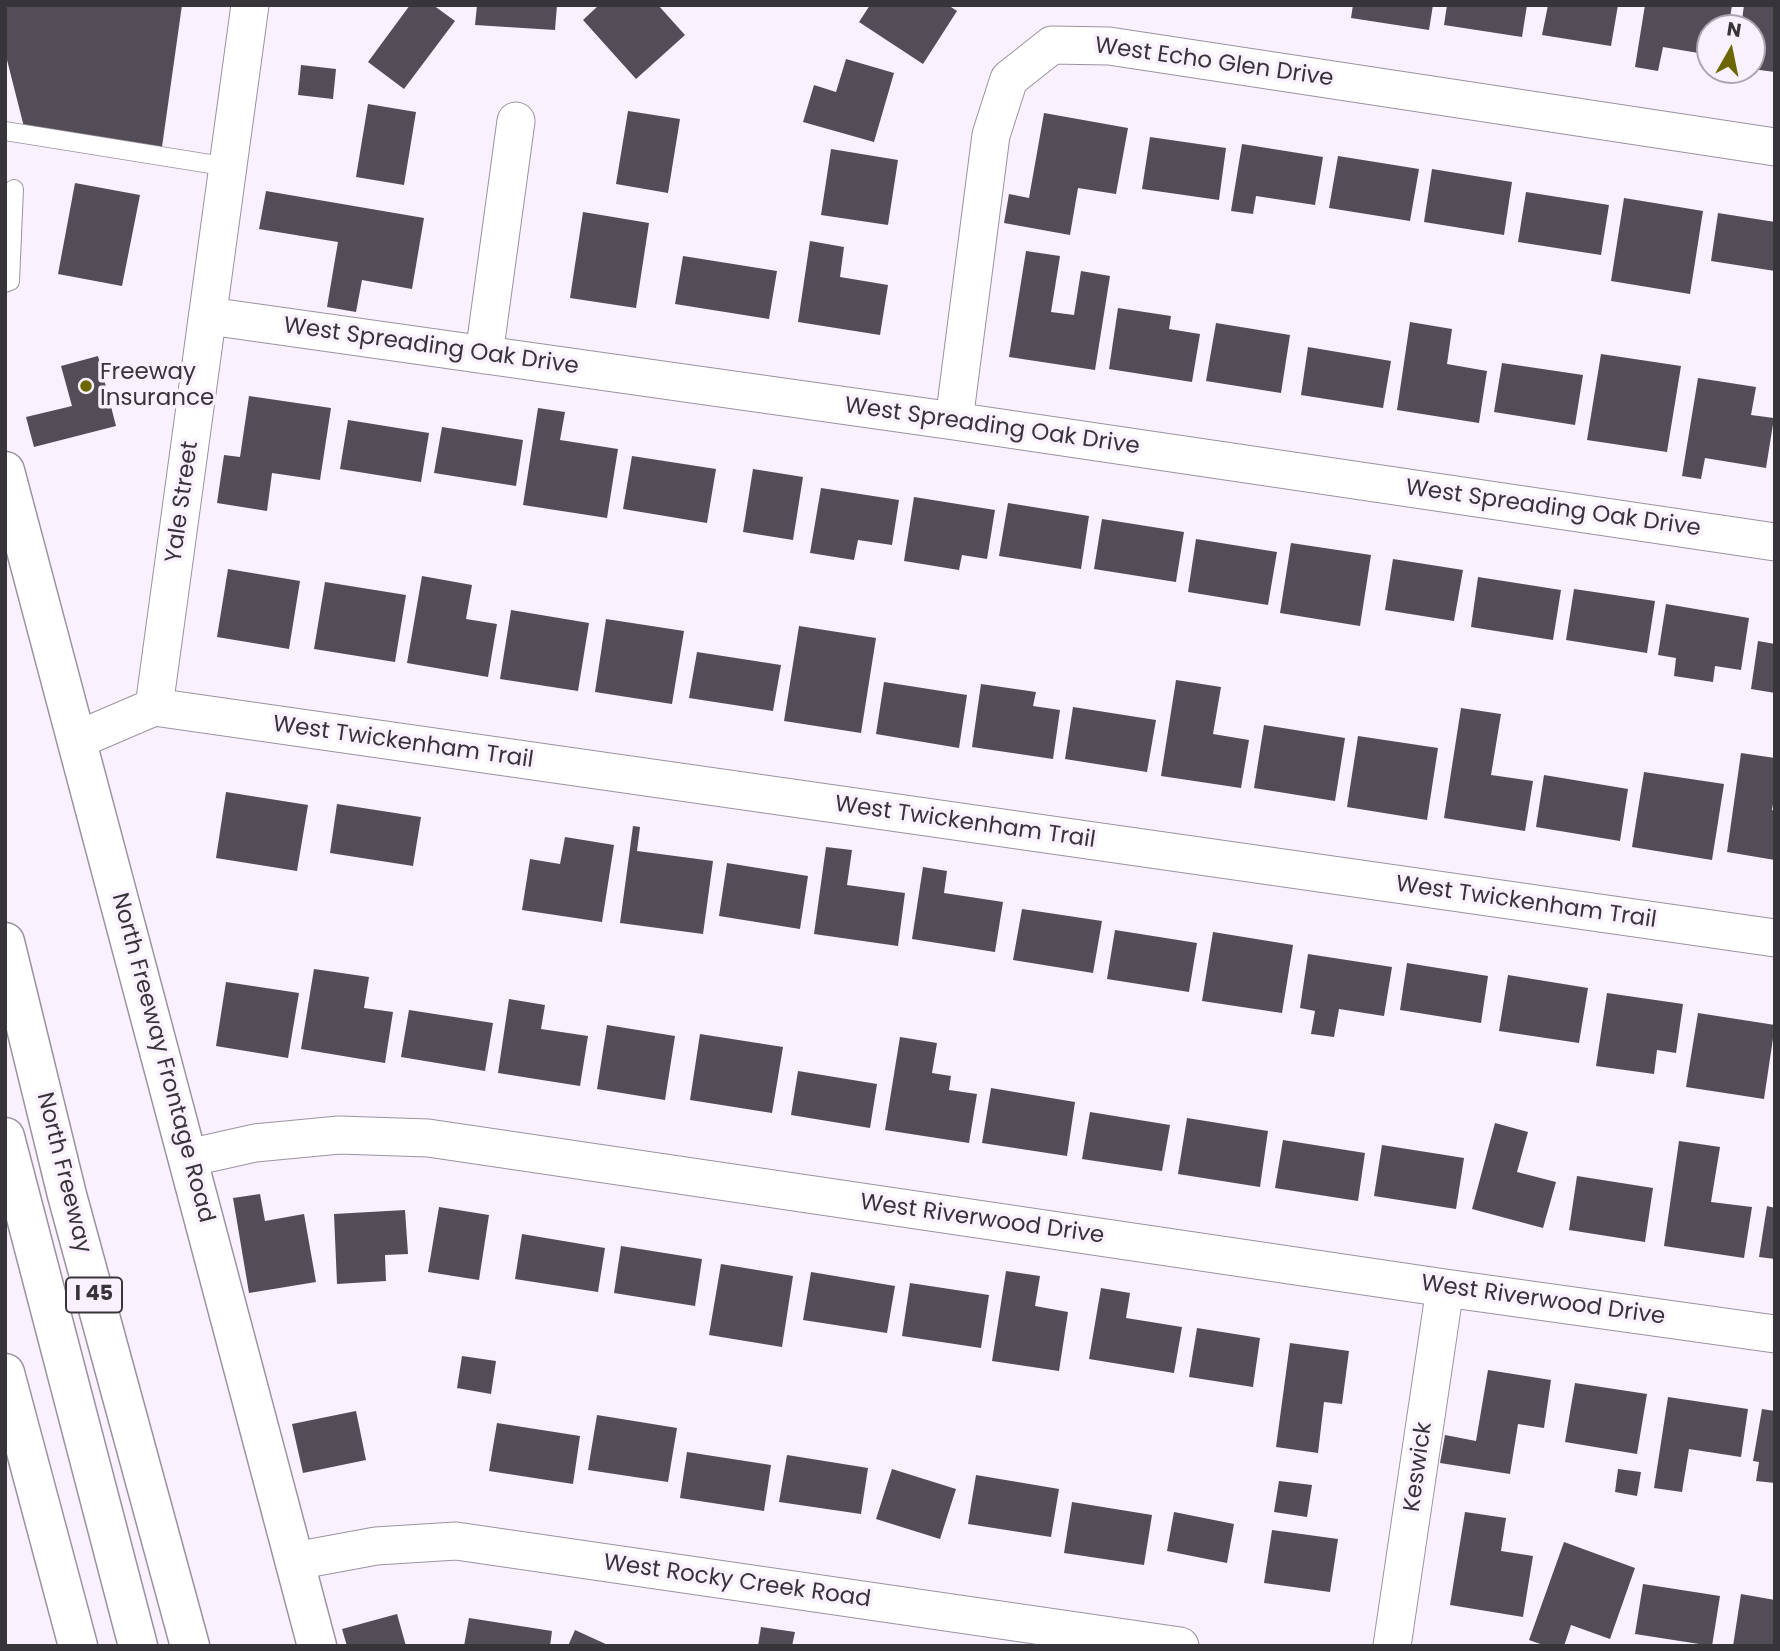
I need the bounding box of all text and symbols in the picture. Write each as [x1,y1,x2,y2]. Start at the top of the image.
north arrow [1696,14,1766,84]
text: N [1725,15,1743,44]
street label: West Echo Glen Drive [1093,33,1335,93]
street label: West Spreading Oak Drive [282,313,580,381]
place label: Freeway Insurance [100,359,214,413]
marker: Freeway Insurance [78,378,94,394]
street label: West Spreading Oak Drive [843,393,1141,461]
street label: Yale Street [161,439,205,565]
street label: West Spreading Oak Drive [1404,475,1702,543]
street label: West Twickenham Trail [271,711,535,775]
street label: West Twickenham Trail [833,791,1097,855]
street label: West Twickenham Trail [1394,871,1658,935]
street label: North Freeway Frontage Road [105,890,219,1226]
street label: North Freeway [30,1090,96,1256]
street label: West Riverwood Drive [858,1189,1106,1251]
street label: West Riverwood Drive [1419,1270,1667,1332]
road number: I 45 [66,1278,122,1312]
street label: Keswick [1399,1420,1439,1514]
street label: West Rocky Creek Road [602,1550,872,1614]

